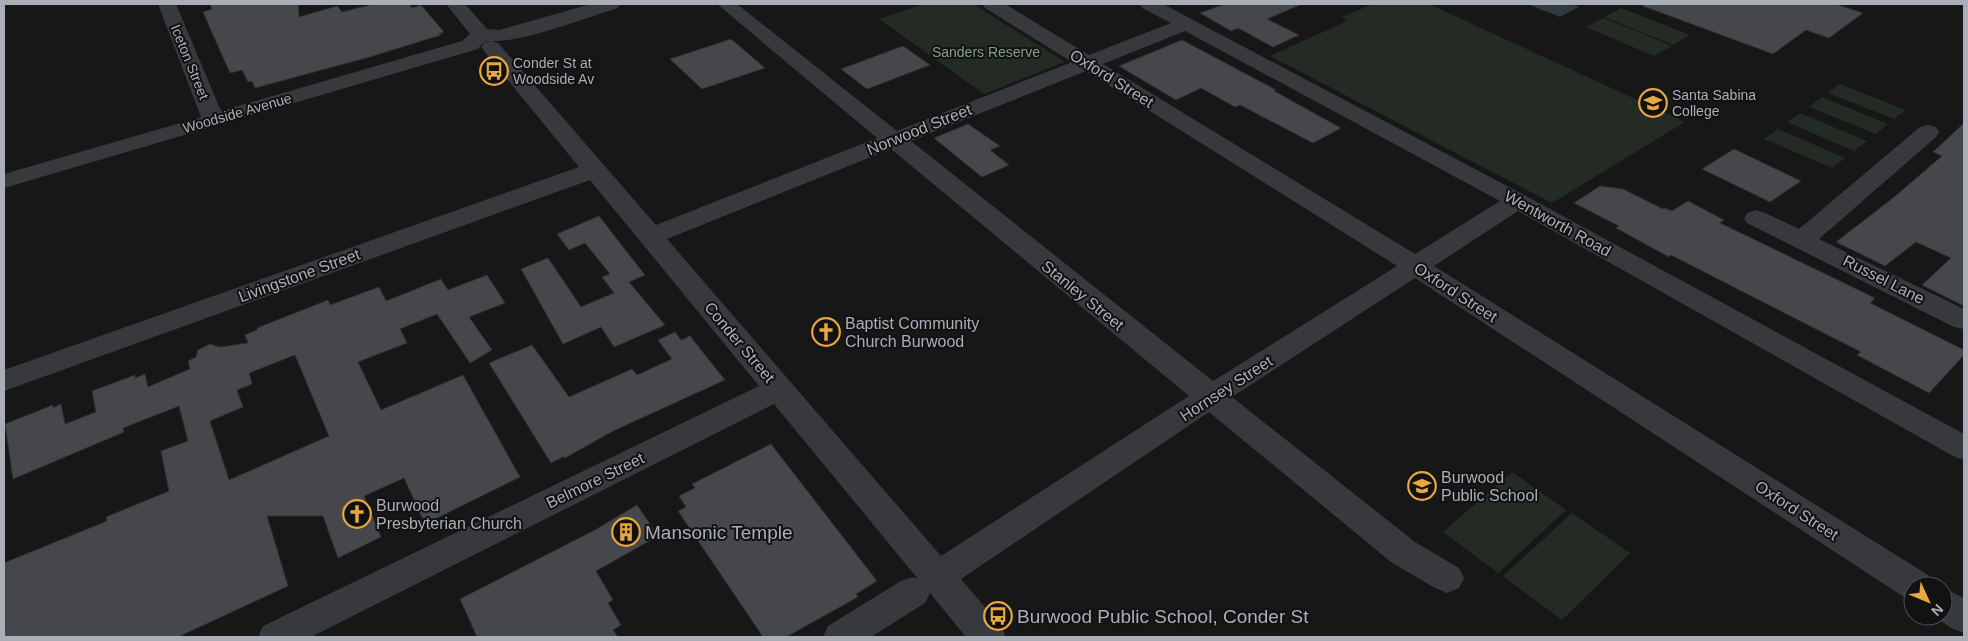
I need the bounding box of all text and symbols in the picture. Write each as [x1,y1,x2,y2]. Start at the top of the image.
street label: Iceton Street [168,22,212,102]
park label: Sanders Reserve [932,44,1040,60]
street label: Oxford Street [1067,46,1157,111]
place label: Conder St at Woodside Av [513,55,594,87]
bus stop icon: Conder St at Woodside Av [479,56,509,86]
place label: Santa Sabina College [1672,87,1756,119]
school or university icon: Santa Sabina College [1638,88,1668,118]
street label: Woodside Avenue [181,90,293,136]
street label: Norwood Street [864,101,974,158]
street label: Wentworth Road [1502,187,1614,260]
street label: Livingstone Street [236,245,363,305]
street label: Russel Lane [1840,252,1927,307]
street label: Stanley Street [1038,257,1128,334]
street label: Oxford Street [1411,259,1501,326]
street label: Conder Street [701,299,778,386]
place label: Baptist Community Church Burwood [845,315,979,350]
church icon: Baptist Community Church Burwood [811,317,841,347]
street label: Hornsey Street [1177,352,1276,425]
street label: Belmore Street [544,449,647,511]
place label: Burwood Public School [1441,469,1538,504]
school or university icon: Burwood Public School [1407,471,1437,501]
street label: Oxford Street [1752,477,1842,544]
place label: Burwood Presbyterian Church [376,497,522,532]
church icon: Burwood Presbyterian Church [342,499,372,529]
building icon: Mansonic Temple [611,517,641,547]
place label: Mansonic Temple [645,522,793,543]
north arrow [1903,576,1953,626]
bus stop icon: Burwood Public School, Conder St [983,601,1013,631]
text: N [1928,601,1947,619]
place label: Burwood Public School, Conder St [1017,606,1309,627]

